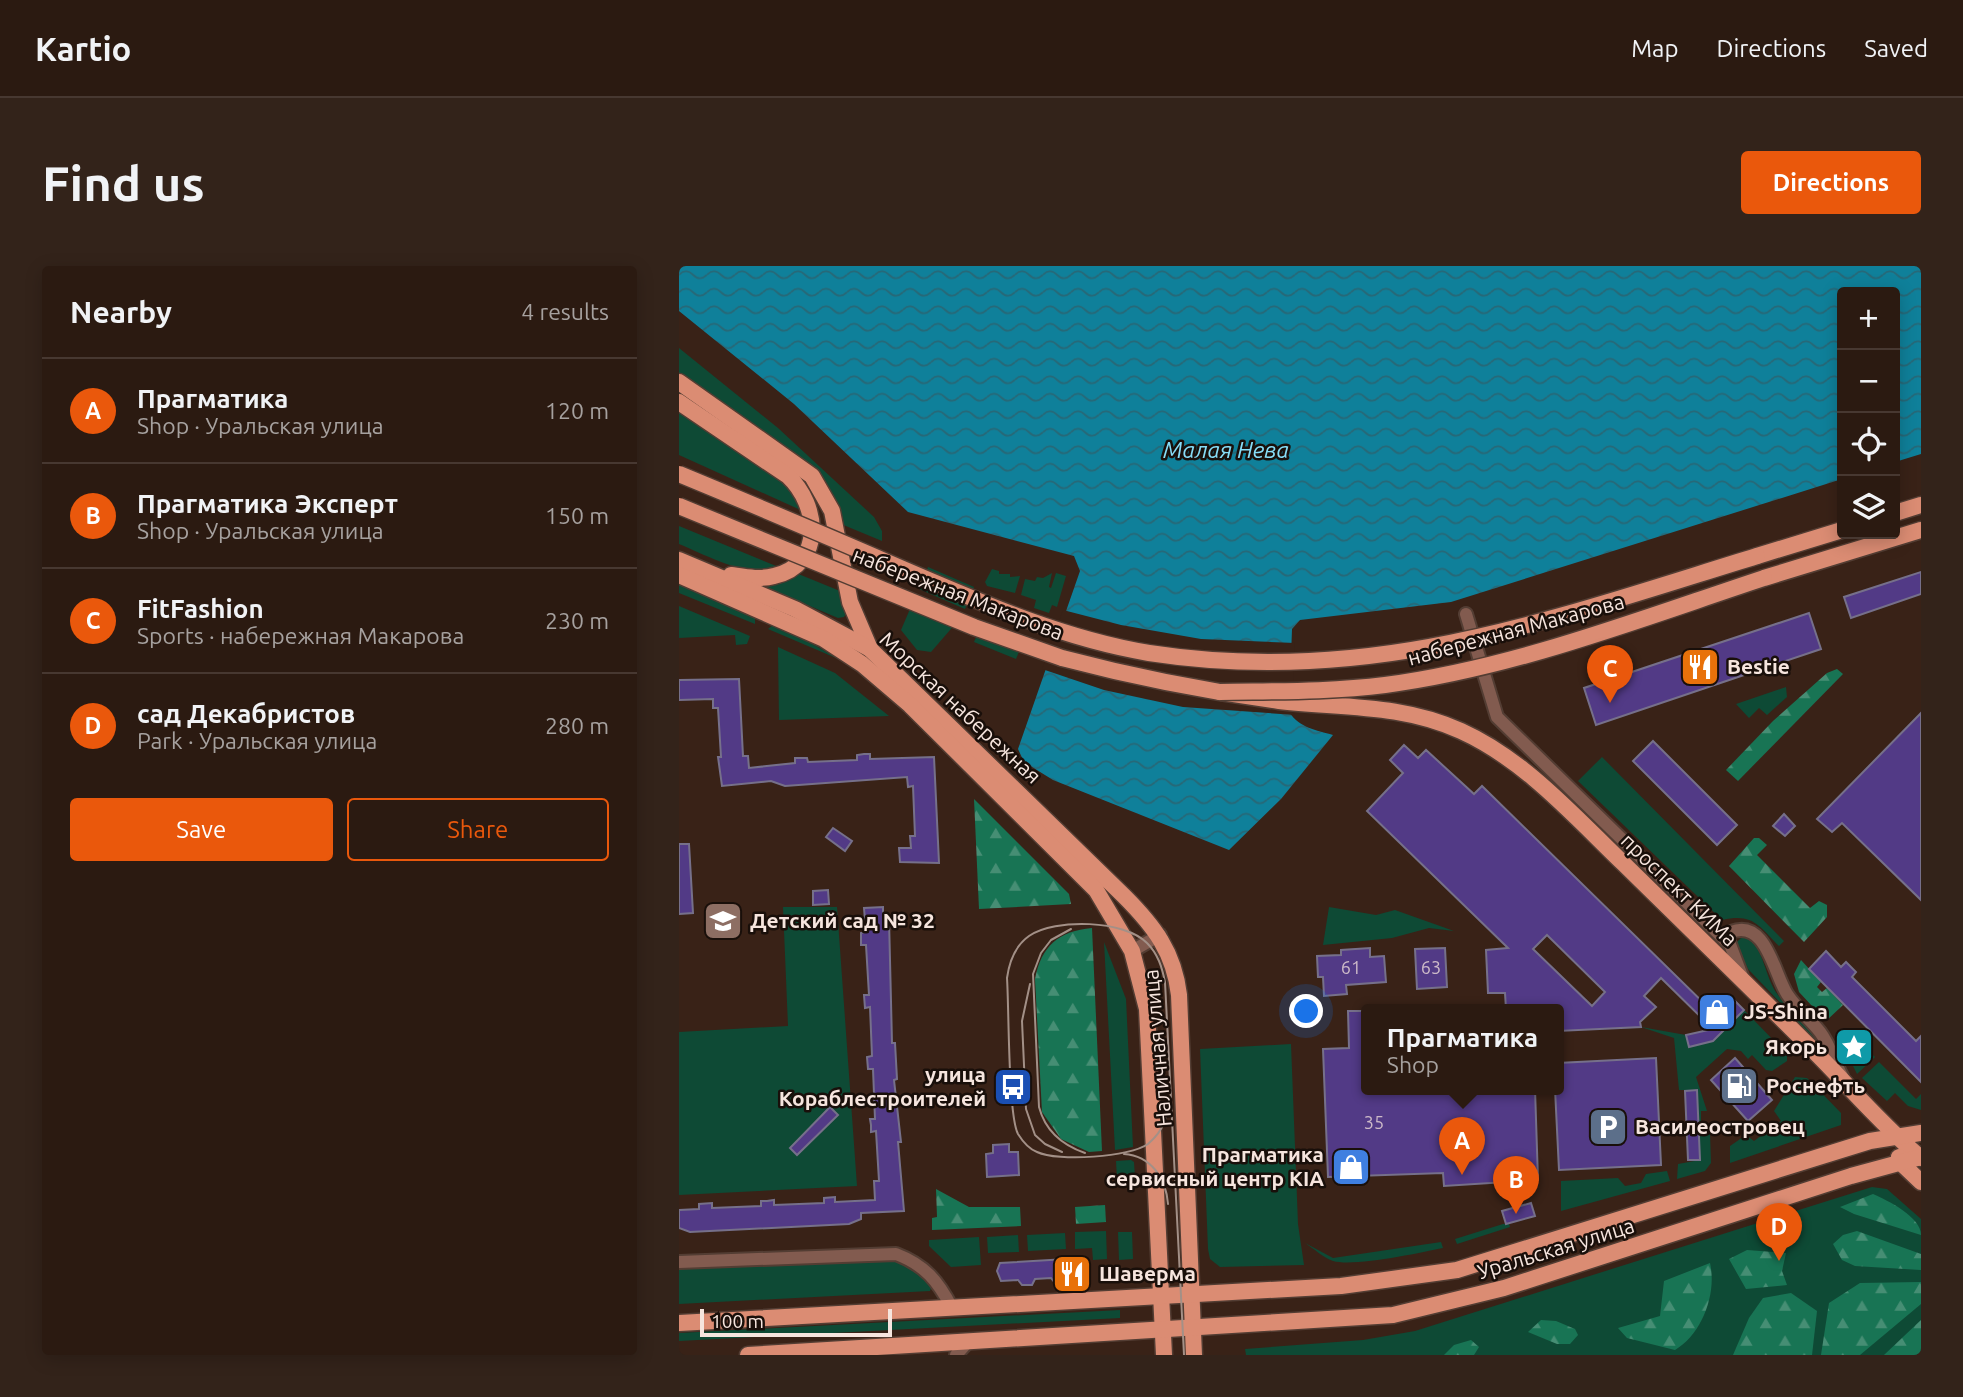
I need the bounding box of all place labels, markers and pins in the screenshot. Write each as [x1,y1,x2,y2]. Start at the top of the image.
pin: C [1587,645,1633,703]
restaurant icon: Bestie [1679,646,1721,688]
place label: Bestie [1727,654,1790,678]
school or university icon: Детский сад № 32 [702,900,744,942]
place label: Детский сад № 32 [750,908,935,932]
shop icon: JS-Shina [1696,991,1738,1033]
place label: JS-Shina [1744,999,1828,1023]
place icon: Якорь [1833,1026,1875,1068]
place label: Якорь [1765,1034,1827,1058]
place label: улица Кораблестроителей [779,1062,986,1110]
fuel station icon: Роснефть [1718,1065,1760,1107]
bus stop icon: улица Кораблестроителей [992,1066,1034,1108]
place label: Роснефть [1766,1073,1865,1097]
parking icon: Василеостровец [1587,1106,1629,1148]
place label: Василеостровец [1635,1114,1805,1138]
pin: A [1439,1117,1485,1175]
place label: Прагматика сервисный центр KIA [1106,1142,1324,1190]
shop icon: Прагматика сервисный центр KIA [1330,1146,1372,1188]
pin: B [1493,1156,1539,1214]
pin: D [1756,1203,1802,1261]
restaurant icon: Шаверма [1051,1253,1093,1295]
place label: Шаверма [1099,1261,1196,1285]

